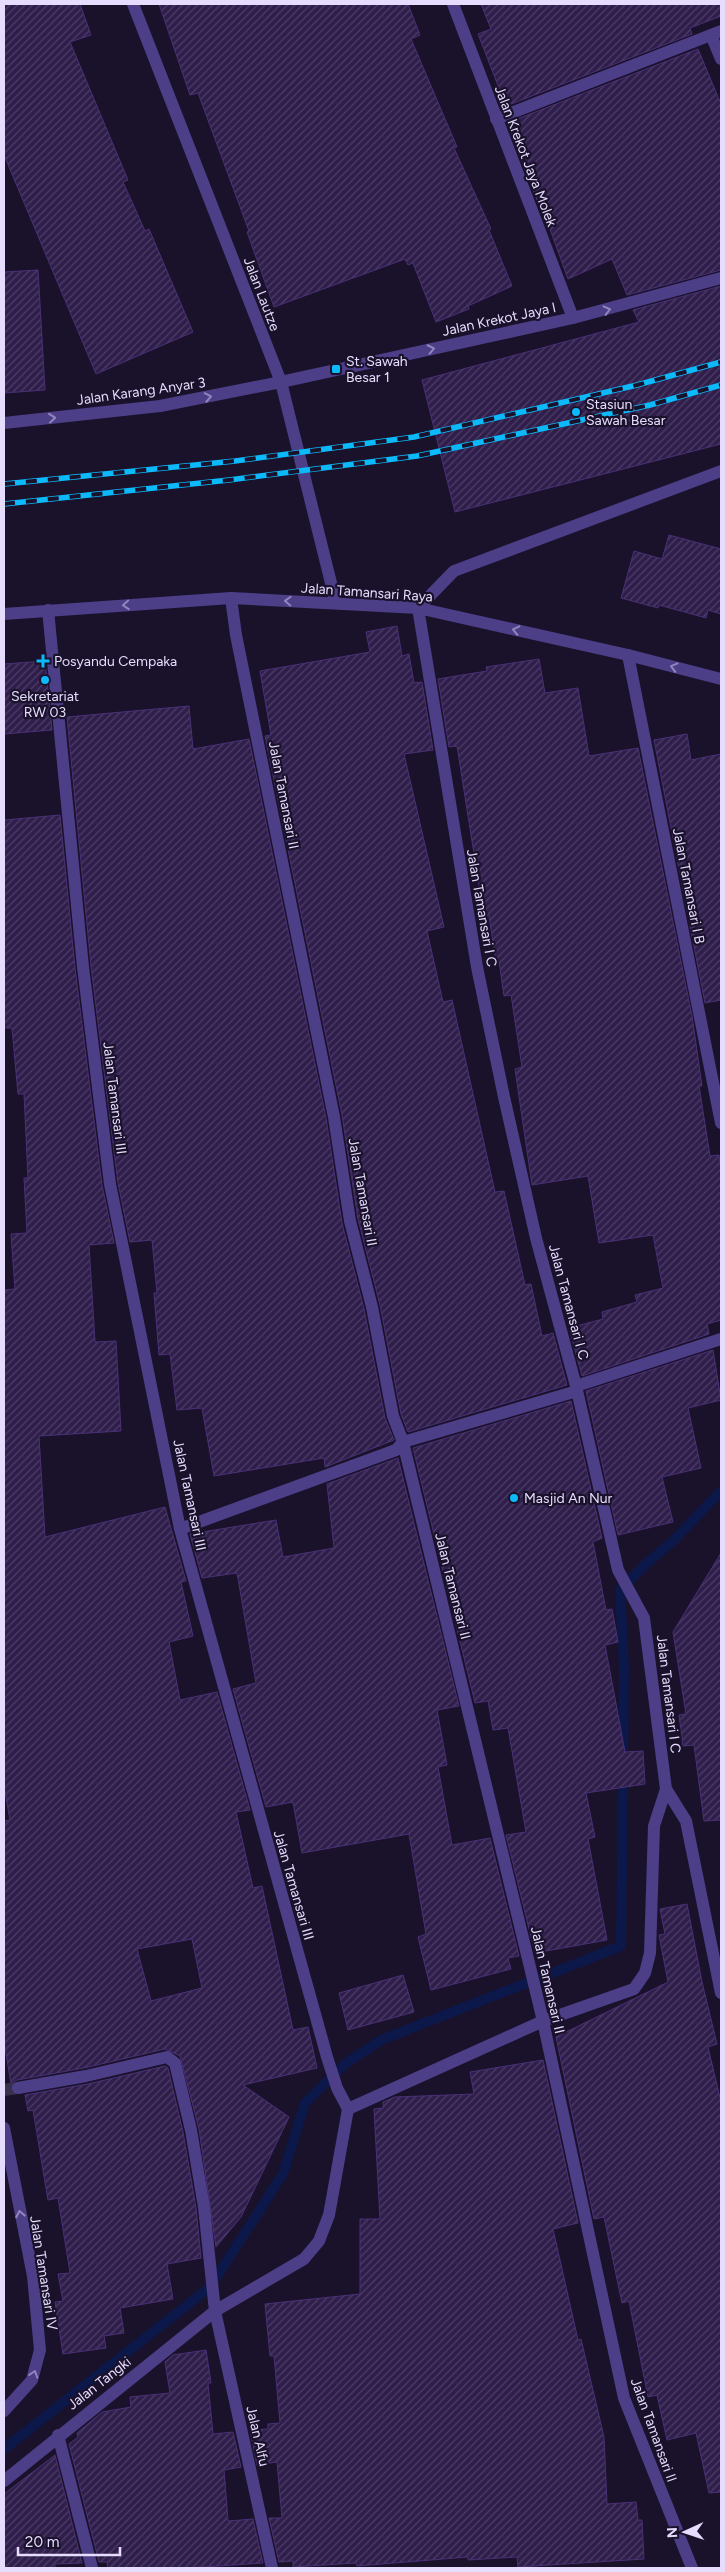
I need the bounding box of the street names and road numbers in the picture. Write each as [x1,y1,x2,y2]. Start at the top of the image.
street label: Jalan Krekot Jaya Molek [491,83,560,229]
street label: Jalan Lautze [240,255,284,334]
street label: Jalan Krekot Jaya I [441,299,558,340]
street label: Jalan Karang Anyar 3 [75,374,207,409]
street label: Jalan Tamansari Raya [301,579,433,606]
street label: Jalan Tamansari II [265,740,302,850]
street label: Jalan Tamansari I B [669,827,708,945]
street label: Jalan Tamansari I C [463,848,500,968]
street label: Jalan Tamansari III [99,1041,130,1155]
street label: Jalan Tamansari II [345,1137,380,1247]
street label: Jalan Tamansari I C [545,1242,592,1362]
street label: Jalan Tamansari III [169,1438,210,1552]
street label: Jalan Tamansari II [431,1531,474,1641]
street label: Jalan Tamansari I C [653,1634,684,1754]
street label: Jalan Tamansari III [270,1828,317,1942]
street label: Jalan Tamansari II [527,1925,568,2035]
street label: Jalan Tamansari IV [26,2215,61,2332]
street label: Jalan Tangki [64,2353,134,2413]
street label: Jalan Tamansari II [627,2376,680,2484]
street label: Jalan Alfu [242,2404,273,2468]

